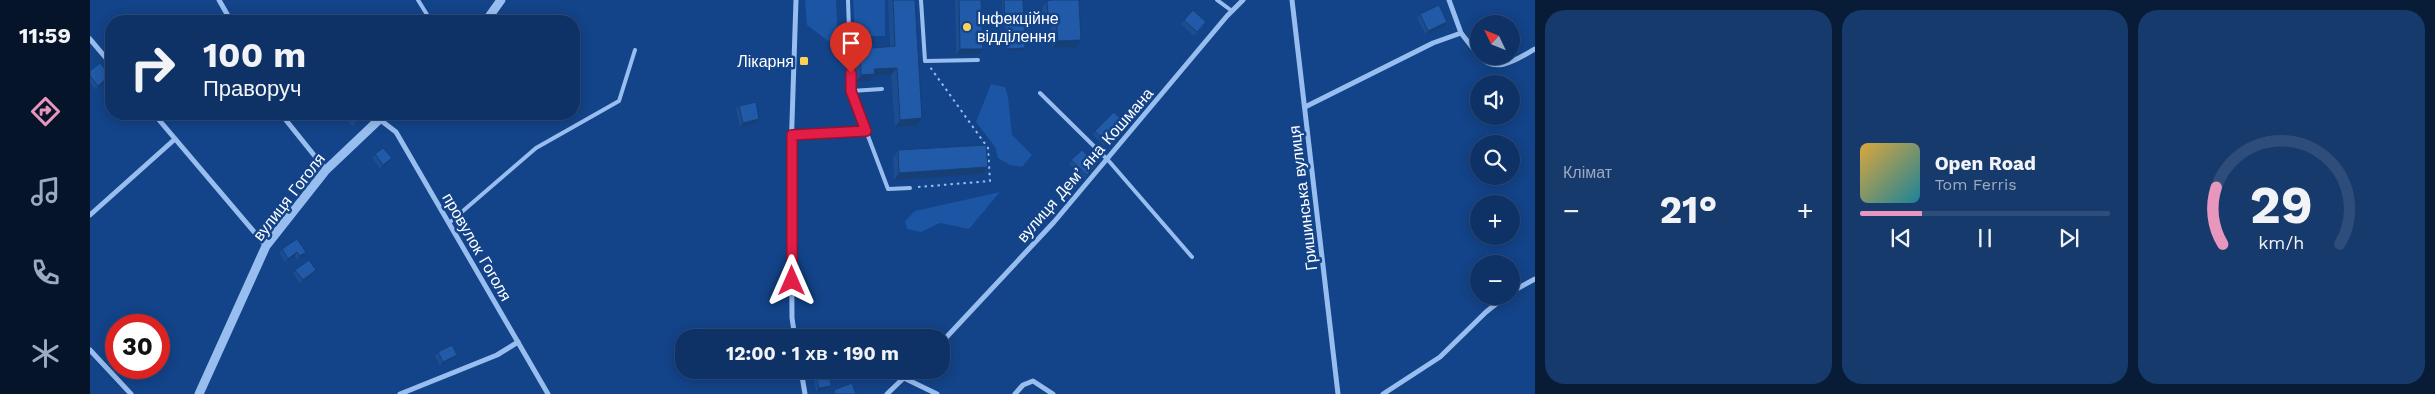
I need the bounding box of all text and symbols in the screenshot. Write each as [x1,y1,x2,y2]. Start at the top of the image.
place label: Інфекційне відділення [977,9,1059,46]
north arrow [1470,15,1520,65]
map controls [1470,15,1520,305]
marker: Інфекційне відділення [961,21,973,33]
pin [830,22,872,73]
text: 11:59 [19,23,71,48]
icon: arrive [837,29,865,57]
text: 100 m [203,34,306,76]
icon: right [120,35,185,100]
place label: Лікарня [737,52,794,71]
marker: Лікарня [798,55,810,67]
button: sound [1470,75,1520,125]
text: Праворуч [203,76,301,101]
street label: вулиця Демʼяна Кошмана [1013,84,1157,246]
icon: directions [28,94,63,129]
street label: Гришинська вулиця [1285,124,1321,272]
button: search [1470,135,1520,185]
street label: вулиця Гоголя [249,149,329,245]
text: Open Road [1935,152,2036,175]
text: Клімат [1563,163,1612,182]
icon: music [28,174,63,209]
text: Tom Ferris [1935,175,2017,194]
text: 29 [2250,175,2313,236]
text: 21° [1659,188,1717,232]
street label: провулок Гоголя [438,190,516,304]
text: − [1563,194,1580,227]
text: + [1797,194,1814,227]
button: + [1470,195,1520,245]
icon: previous [1887,224,1915,252]
icon: pause [1971,224,1999,252]
icon: next [2055,224,2083,252]
text: km/h [2259,232,2305,253]
position arrow [765,254,817,306]
icon: phone [28,255,63,290]
button: − [1470,255,1520,305]
speed limit sign: 30 [105,314,170,379]
icon: climate [28,336,63,371]
text: 12:00 · 1 хв · 190 m [726,342,899,365]

